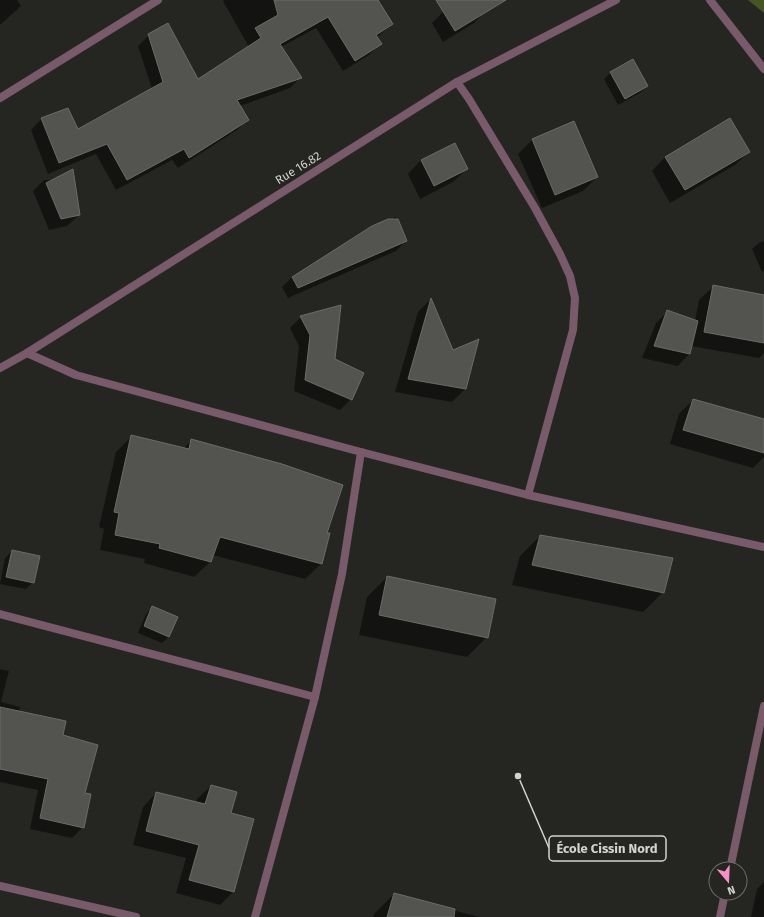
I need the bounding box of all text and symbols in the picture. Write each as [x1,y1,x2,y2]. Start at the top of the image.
street label: Rue 16.82 [273,149,323,187]
callout: École Cissin Nord [549,836,666,861]
text: École Cissin Nord [557,840,657,856]
north arrow [708,861,748,901]
text: N [726,883,737,897]

